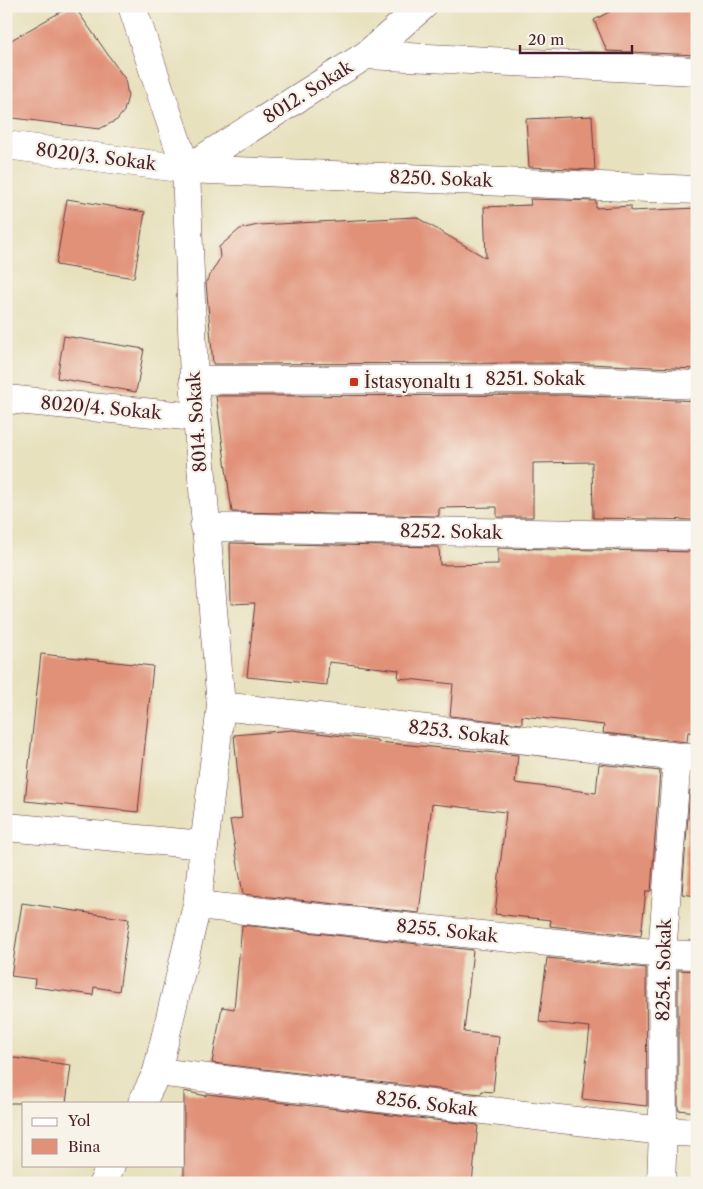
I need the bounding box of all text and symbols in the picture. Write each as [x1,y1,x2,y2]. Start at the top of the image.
scale bar [520,22,633,54]
text: 20 m [528,30,564,49]
street label: 8012. Sokak [259,55,358,128]
street label: 8020/3. Sokak [35,139,159,175]
street label: 8250. Sokak [389,166,495,192]
street label: 8251. Sokak [485,368,586,390]
street label: 8014. Sokak [182,369,212,473]
place label: İstasyonaltı 1 [364,370,473,393]
marker: İstasyonaltı 1 [348,376,360,388]
street label: 8020/4. Sokak [40,392,164,424]
street label: 8252. Sokak [400,520,504,544]
street label: 8253. Sokak [407,716,513,750]
street label: 8255. Sokak [395,915,500,947]
street label: 8254. Sokak [652,917,676,1021]
street label: 8256. Sokak [375,1087,481,1121]
legend [22,1102,185,1166]
text: Yol [67,1111,91,1130]
text: Bina [68,1137,100,1156]

